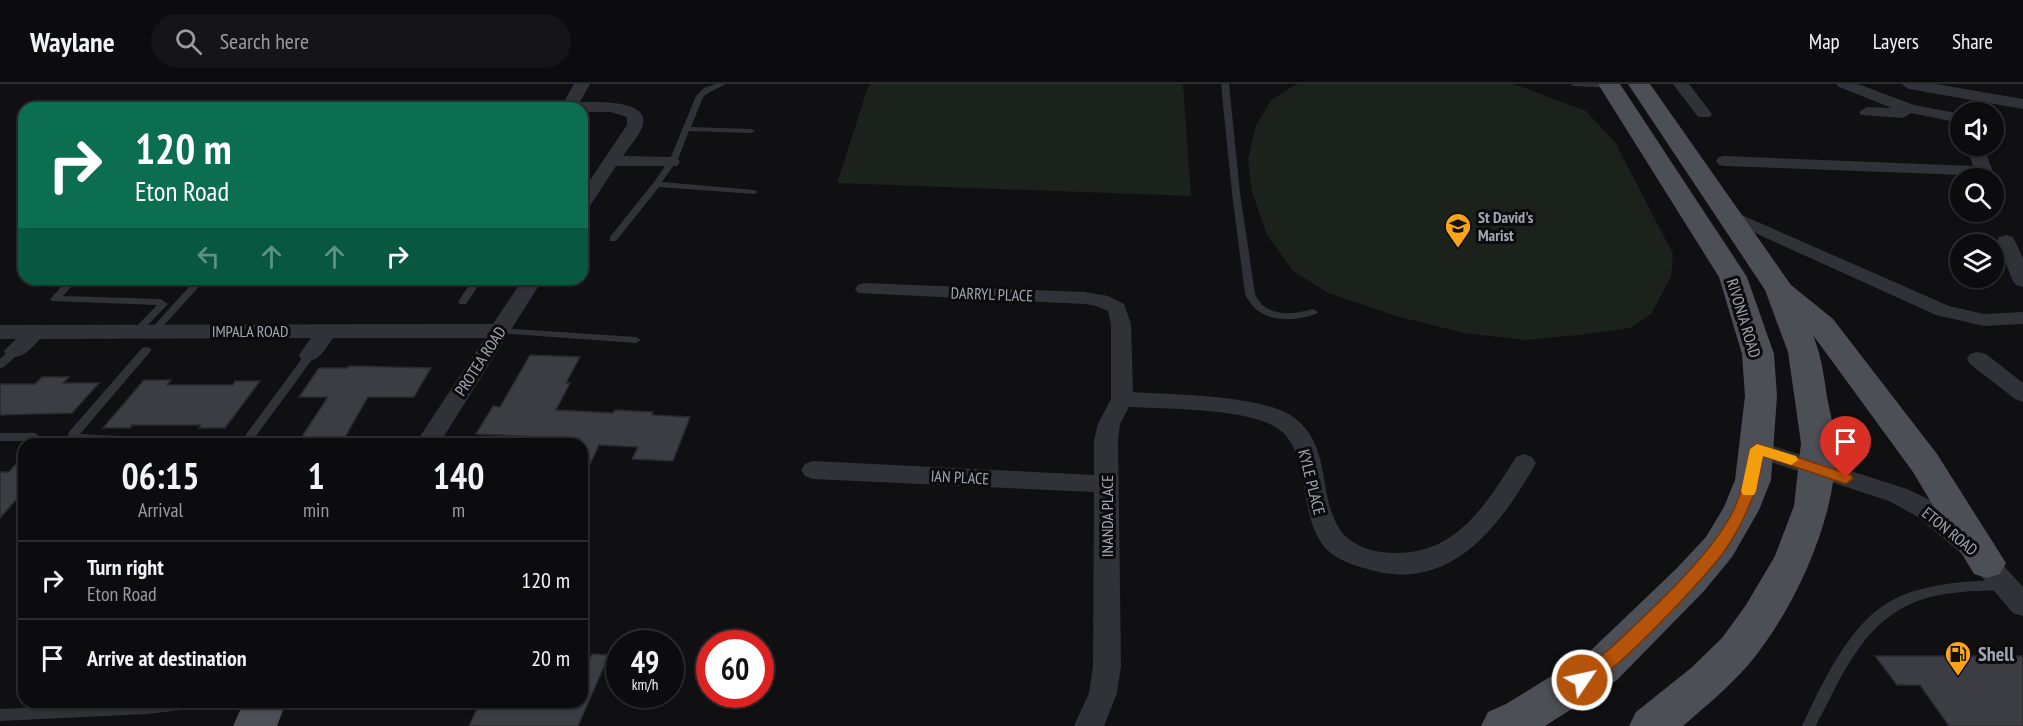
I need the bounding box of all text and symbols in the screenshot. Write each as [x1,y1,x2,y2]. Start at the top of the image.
search box [151,14,571,68]
text: Waylane [30,23,115,60]
icon: search [172,25,205,58]
text: Search here [220,27,309,55]
text: Map [1809,28,1840,55]
text: Layers [1873,28,1919,55]
text: Share [1952,28,1993,55]
map controls [1950,102,2004,288]
button: sound [1950,102,2004,156]
text: 120 m [135,121,232,176]
icon: right [36,126,114,204]
button: search [1950,168,2004,222]
text: Eton Road [135,174,229,208]
place label: St David's Marist [1478,207,1534,245]
school or university icon: St David's Marist [1443,211,1473,249]
button: layers [1950,234,2004,288]
icon: left [192,240,225,273]
icon: ahead [255,240,288,273]
icon: ahead [318,240,351,273]
icon: right [381,240,414,273]
street label: RIVONIA ROAD [1722,276,1766,360]
street label: DARRYL PLACE [950,283,1034,305]
street label: IMPALA ROAD [212,321,288,341]
street label: PROTEA ROAD [450,323,510,399]
pin [1820,416,1871,478]
icon: arrive [1829,425,1862,458]
street label: KYLE PLACE [1294,447,1330,517]
text: 06:15 [122,452,199,499]
text: 1 [307,452,325,499]
text: 140 [433,452,484,499]
street label: IAN PLACE [930,465,990,489]
street label: INANDA PLACE [1097,475,1117,557]
text: Arrival [138,497,183,523]
text: min [303,497,329,523]
text: m [452,497,465,523]
street label: ETON ROAD [1918,503,1982,559]
text: Turn right [87,553,164,581]
icon: right [36,564,69,597]
text: 120 m [521,566,570,594]
text: Eton Road [87,581,157,607]
speed limit sign: 60 [696,630,774,708]
fuel station icon: Shell [1943,639,1973,677]
place label: Shell [1978,641,2014,667]
icon: arrive [36,642,69,675]
text: 49 [631,642,659,681]
text: Arrive at destination [87,644,247,672]
text: 20 m [531,644,570,672]
position arrow [1550,648,1614,712]
text: km/h [632,675,658,694]

